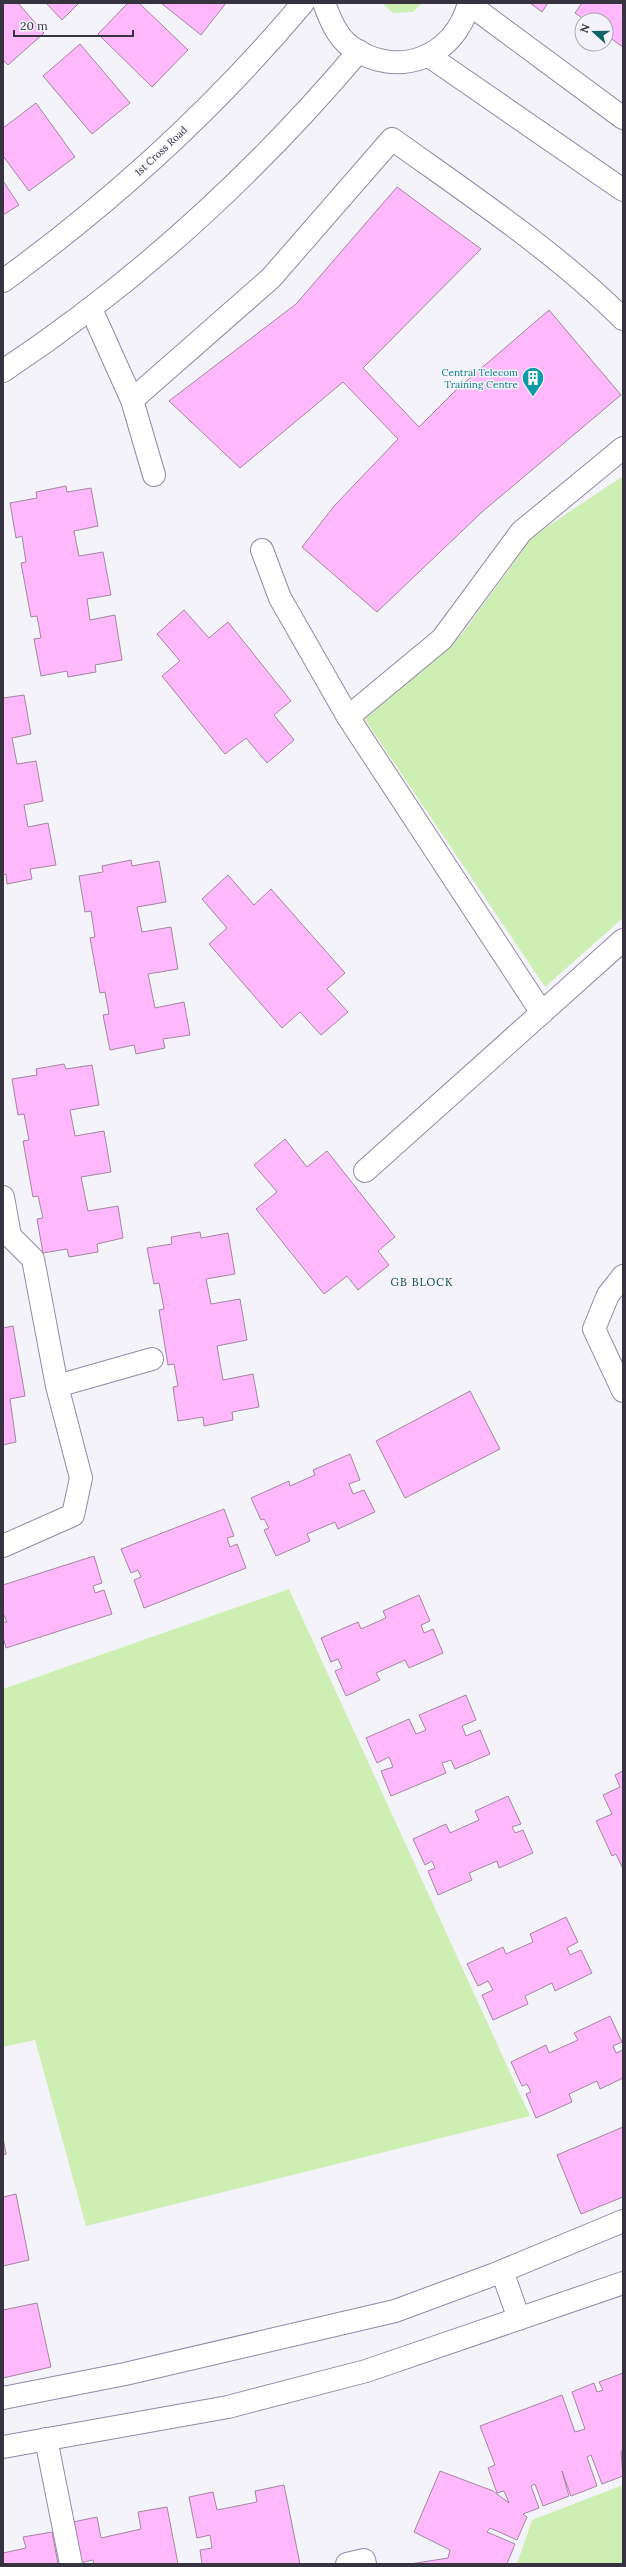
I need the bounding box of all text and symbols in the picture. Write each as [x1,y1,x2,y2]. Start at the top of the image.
scale bar [14,12,133,38]
north arrow [574,12,614,52]
text: 20 m [20,18,48,33]
text: N [577,21,593,35]
street label: 1st Cross Road [132,123,190,179]
building icon: Central Telecom Training Centre [520,365,546,398]
place label: Central Telecom Training Centre [441,366,519,391]
district label: GB BLOCK [391,1275,453,1289]

